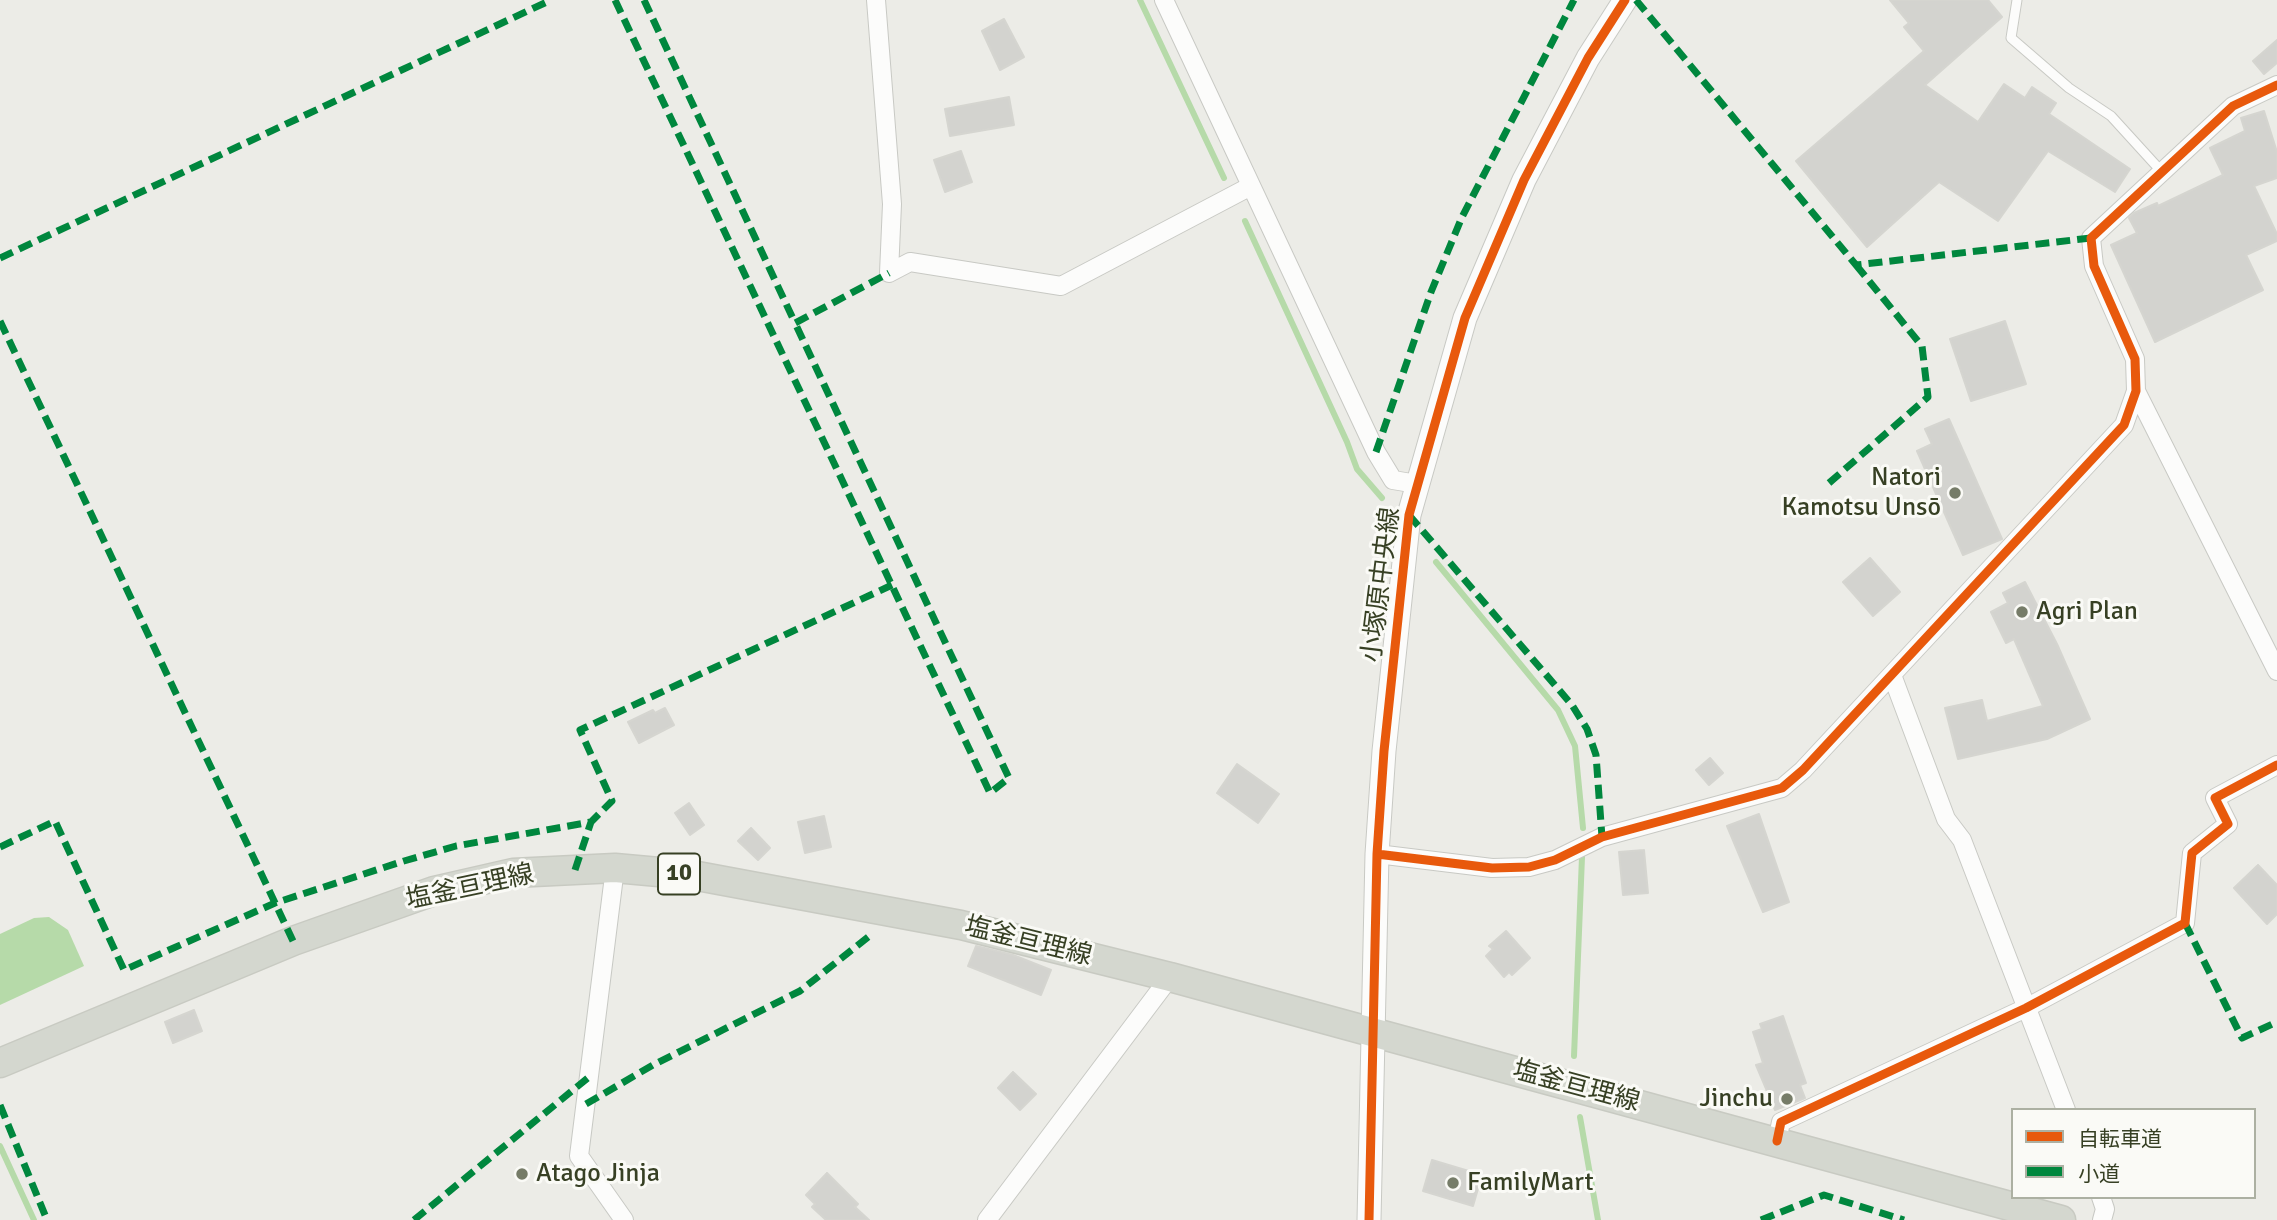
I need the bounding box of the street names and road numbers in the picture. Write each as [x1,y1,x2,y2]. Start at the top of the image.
street label: 小塚原中央線 [1357,506,1407,664]
road number: 10 [658,854,700,894]
street label: 塩釜亘理線 [403,859,537,917]
street label: 塩釜亘理線 [961,911,1095,973]
street label: 塩釜亘理線 [1509,1055,1643,1119]

